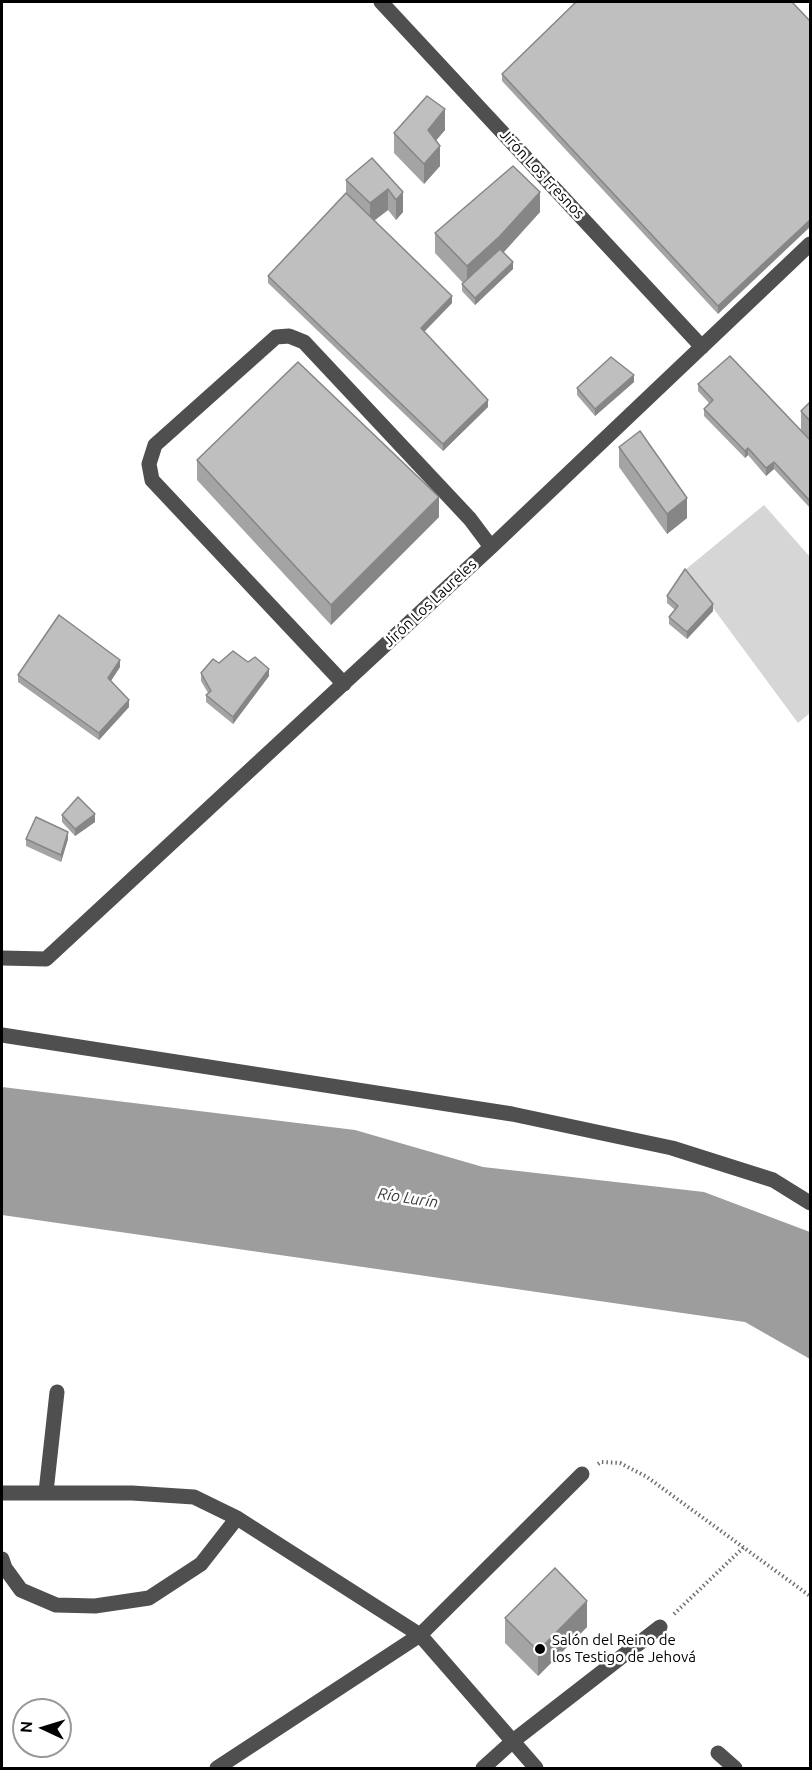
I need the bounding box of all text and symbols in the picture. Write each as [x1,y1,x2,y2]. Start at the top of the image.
street label: Jirón Los Fresnos [496,126,588,222]
street label: Jirón Los Laureles [380,555,480,651]
water label: Río Lurín [376,1184,440,1212]
place label: Salón del Reino de los Testigo de Jehová [552,1631,696,1666]
marker: Salón del Reino de los Testigo de Jehová [533,1642,547,1656]
north arrow [12,1698,72,1758]
text: N [17,1720,35,1733]

